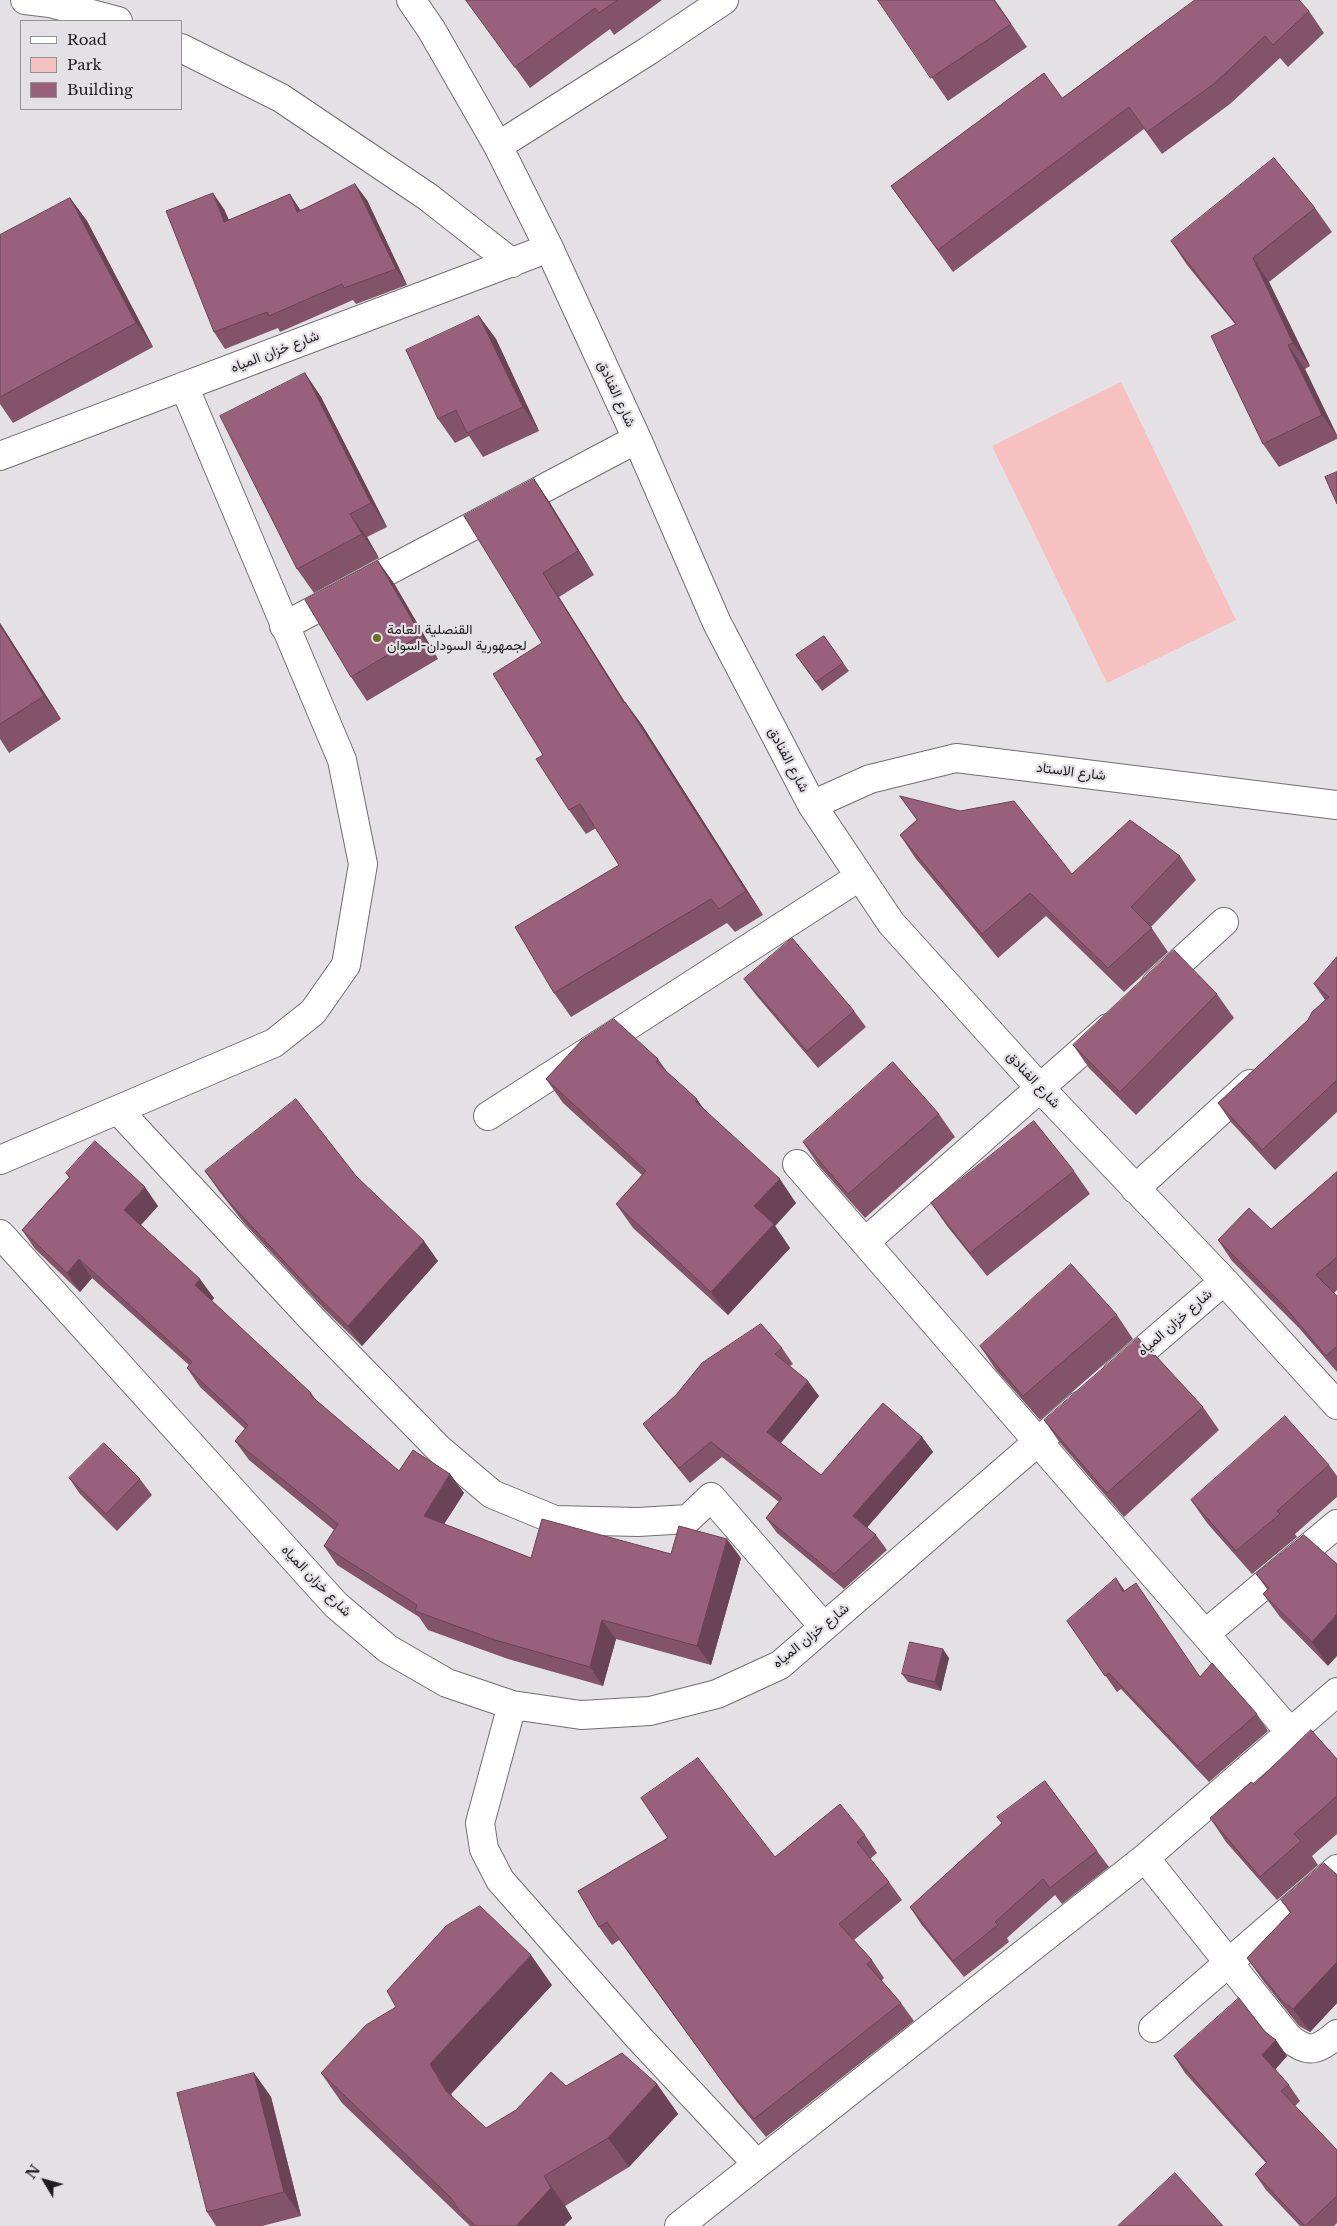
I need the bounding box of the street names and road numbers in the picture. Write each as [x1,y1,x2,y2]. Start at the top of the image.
street label: شارع خزان المياه [228,327,322,377]
street label: شارع الفنادق [593,358,639,430]
street label: شارع الفنادق [764,725,812,795]
street label: شارع الاستاد [1035,759,1107,785]
street label: شارع الفنادق [1003,1048,1063,1112]
street label: شارع خزان المياه [1134,1286,1216,1360]
street label: شارع خزان المياه [278,1542,354,1620]
street label: شارع خزان المياه [769,1600,853,1672]

